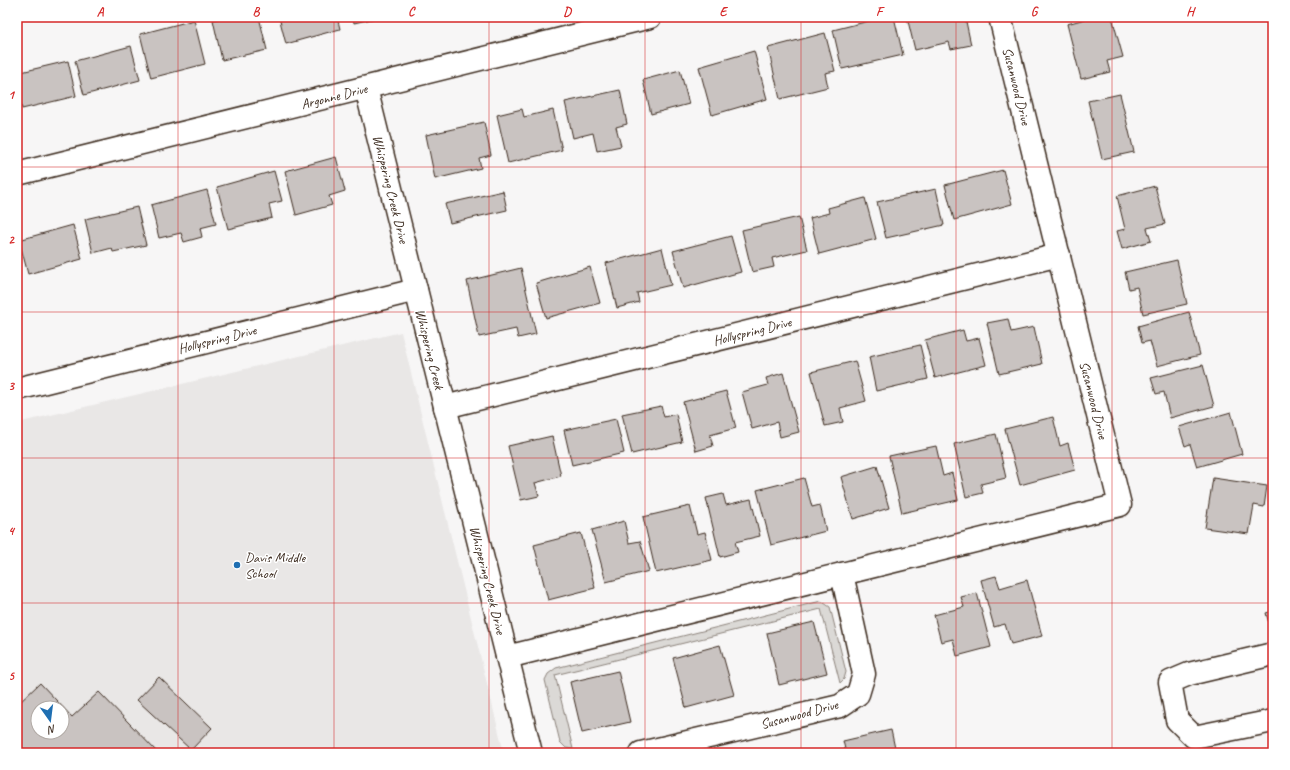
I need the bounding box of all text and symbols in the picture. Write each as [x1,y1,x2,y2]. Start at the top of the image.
text: A [97,4,105,20]
text: B [253,4,261,20]
text: C [408,4,416,20]
text: D [563,4,572,20]
text: E [720,4,729,20]
text: F [876,4,885,20]
text: G [1031,4,1039,20]
text: H [1186,4,1196,20]
street label: Susanwood Drive [999,46,1035,128]
street label: Argonne Drive [299,80,370,113]
text: 1 [8,87,16,103]
street label: Whispering Creek Drive [369,133,413,246]
text: 2 [8,232,15,248]
street label: Whispering Creek [411,307,448,392]
street label: Hollyspring Drive [711,313,794,349]
street label: Hollyspring Drive [176,321,259,357]
street label: Susanwood Drive [1076,360,1112,442]
text: 3 [8,378,15,394]
text: 4 [8,523,16,539]
street label: Whispering Creek Drive [466,524,510,637]
place label: Davis Middle School [245,549,306,582]
marker: Davis Middle School [232,560,242,570]
text: 5 [8,668,15,684]
street label: Susanwood Drive [759,696,841,733]
north arrow [30,700,70,740]
text: N [45,722,57,738]

